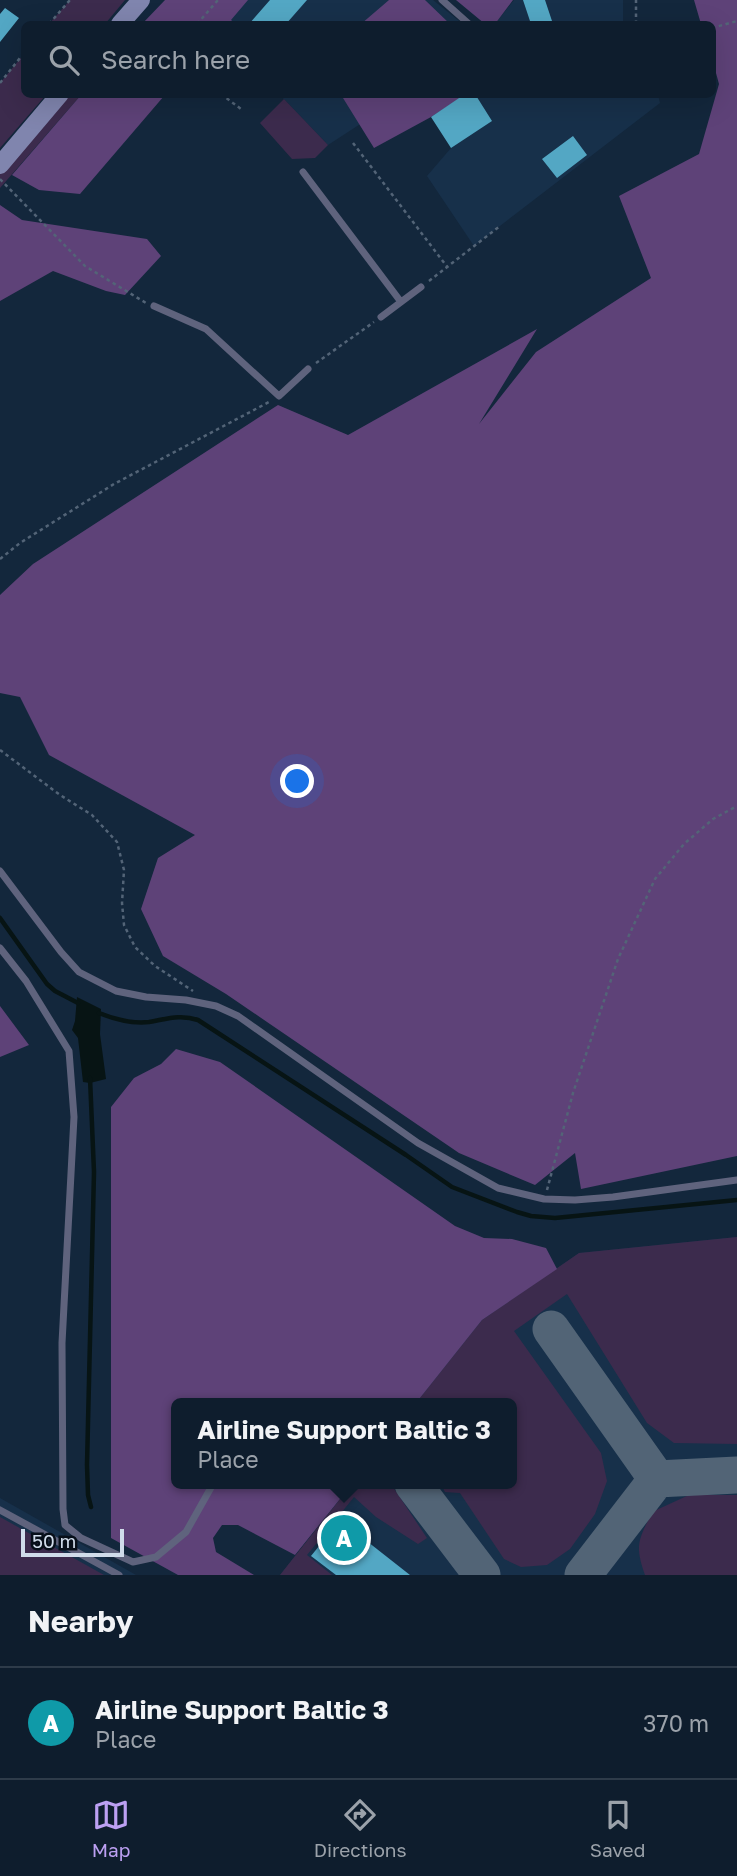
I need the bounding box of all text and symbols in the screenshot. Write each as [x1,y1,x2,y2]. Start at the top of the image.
search box [21,21,716,98]
icon: search [45,41,83,79]
text: Search here [101,44,250,75]
your location [280,764,314,798]
popup [171,1398,517,1489]
text: Airline Support Baltic 3 [197,1414,491,1445]
text: Place [197,1445,258,1473]
pin: A [321,1512,367,1564]
scale bar [21,1526,124,1558]
text: 50 m [32,1529,76,1552]
text: Nearby [28,1603,133,1639]
text: Airline Support Baltic 3 [95,1694,389,1725]
text: A [43,1709,59,1737]
text: 370 m [643,1709,709,1737]
text: Place [95,1725,156,1753]
tab: Map [92,1796,130,1861]
tab: Directions [314,1796,407,1861]
tab: Saved [590,1796,645,1861]

